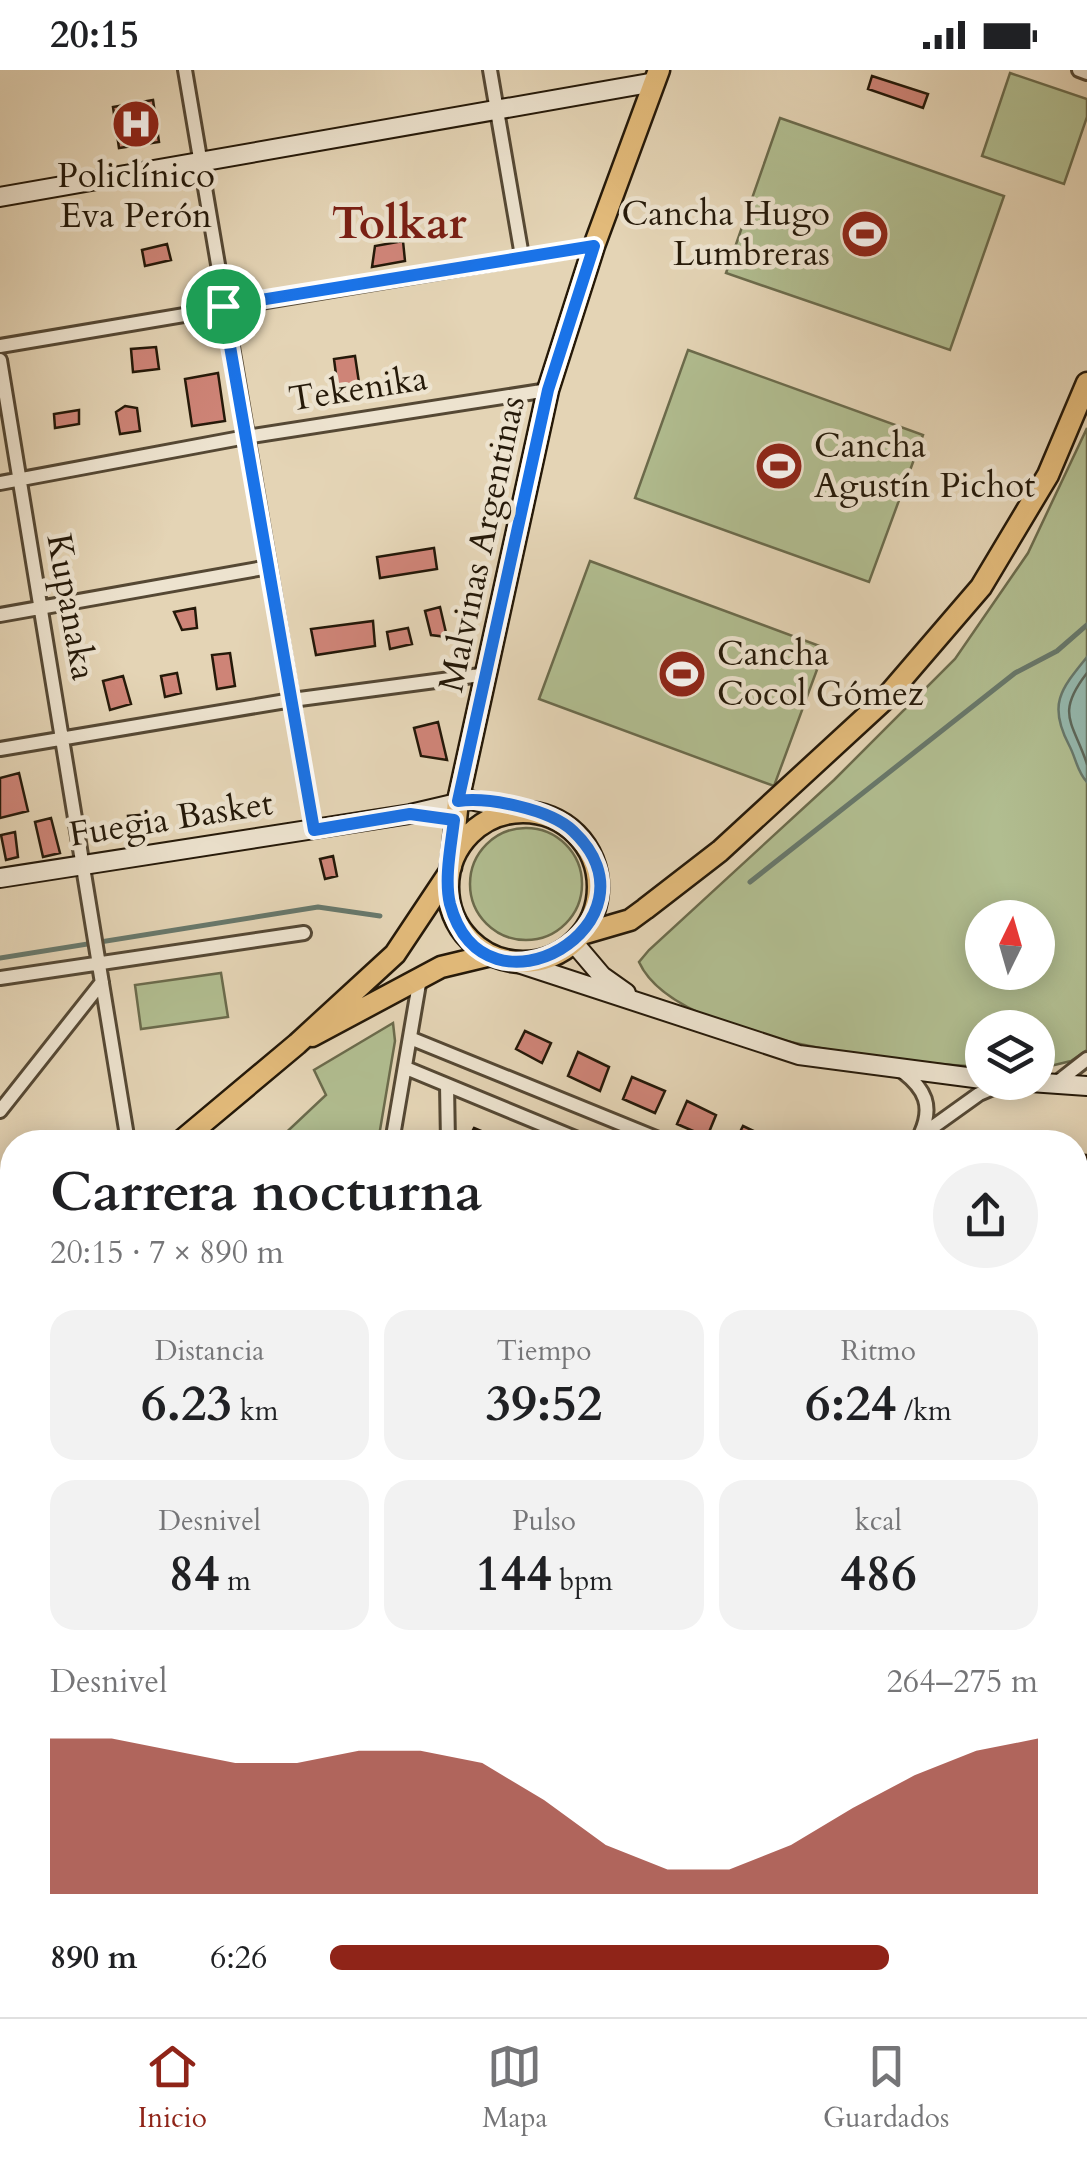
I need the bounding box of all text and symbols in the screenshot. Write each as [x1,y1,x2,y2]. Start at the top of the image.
text: 20:15 [50,9,139,61]
hospital icon: Policlínico Eva Perón [110,98,162,150]
place label: Policlínico Eva Perón [57,152,215,240]
place label: Cancha Hugo Lumbreras [622,190,830,278]
district label: Tolkar [331,193,468,254]
sports icon: Cancha Hugo Lumbreras [839,208,891,260]
pin [181,264,266,349]
icon: arrive [196,279,251,334]
street label: Tekenika [285,354,431,424]
street label: Malvinas Argentinas [427,392,537,696]
place label: Cancha Agustín Pichot [814,422,1035,510]
sports icon: Cancha Agustín Pichot [753,440,805,492]
street label: Kupanaka [35,530,107,684]
place label: Cancha Cocol Gómez [717,630,924,718]
sports icon: Cancha Cocol Gómez [656,648,708,700]
street label: Fuegia Basket [66,779,276,859]
north arrow [965,900,1055,990]
map controls [965,900,1055,1100]
button: layers [965,1010,1055,1100]
text: Carrera nocturna [50,1156,482,1230]
button: share [933,1163,1038,1268]
text: 20:15 · 7 × 890 m [50,1231,284,1275]
text: Distancia [155,1332,264,1370]
text: Tiempo [497,1332,591,1370]
text: Ritmo [841,1332,916,1370]
text: 6.23 [141,1370,232,1438]
text: 39:52 [486,1370,602,1438]
text: 6:24 [805,1370,896,1438]
text: km [232,1392,278,1430]
text: /km [896,1392,952,1430]
text: Desnivel [158,1502,261,1540]
text: Pulso [512,1502,576,1540]
text: kcal [855,1502,902,1540]
text: 84 [168,1540,220,1608]
text: 144 [475,1540,552,1608]
text: 486 [840,1540,917,1608]
text: m [220,1562,251,1600]
text: bpm [552,1562,613,1600]
text: Desnivel [50,1660,167,1704]
text: 264–275 m [886,1660,1038,1704]
text: 890 m [50,1936,137,1980]
text: 6:26 [210,1936,267,1980]
tab: Inicio [138,2039,207,2137]
tab: Mapa [482,2039,548,2137]
tab: Guardados [823,2039,949,2137]

